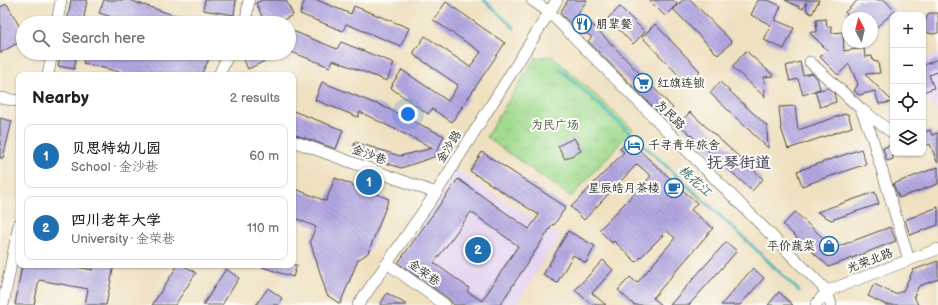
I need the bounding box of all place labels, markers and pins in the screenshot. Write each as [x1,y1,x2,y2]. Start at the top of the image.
restaurant icon: 朋辈餐 [571,13,593,35]
place label: 朋辈餐 [596,17,632,32]
supermarket icon: 红旗连锁 [632,72,654,94]
place label: 红旗连锁 [657,76,705,91]
hotel icon: 千寻青年旅舍 [623,134,645,156]
place label: 千寻青年旅舍 [648,138,720,153]
pin: 1 [356,167,382,197]
cafe icon: 星辰皓月茶楼 [663,177,685,199]
place label: 星辰皓月茶楼 [588,181,660,196]
pin: 2 [465,235,491,265]
shop icon: 平价蔬菜 [818,235,840,257]
place label: 平价蔬菜 [767,239,815,254]

